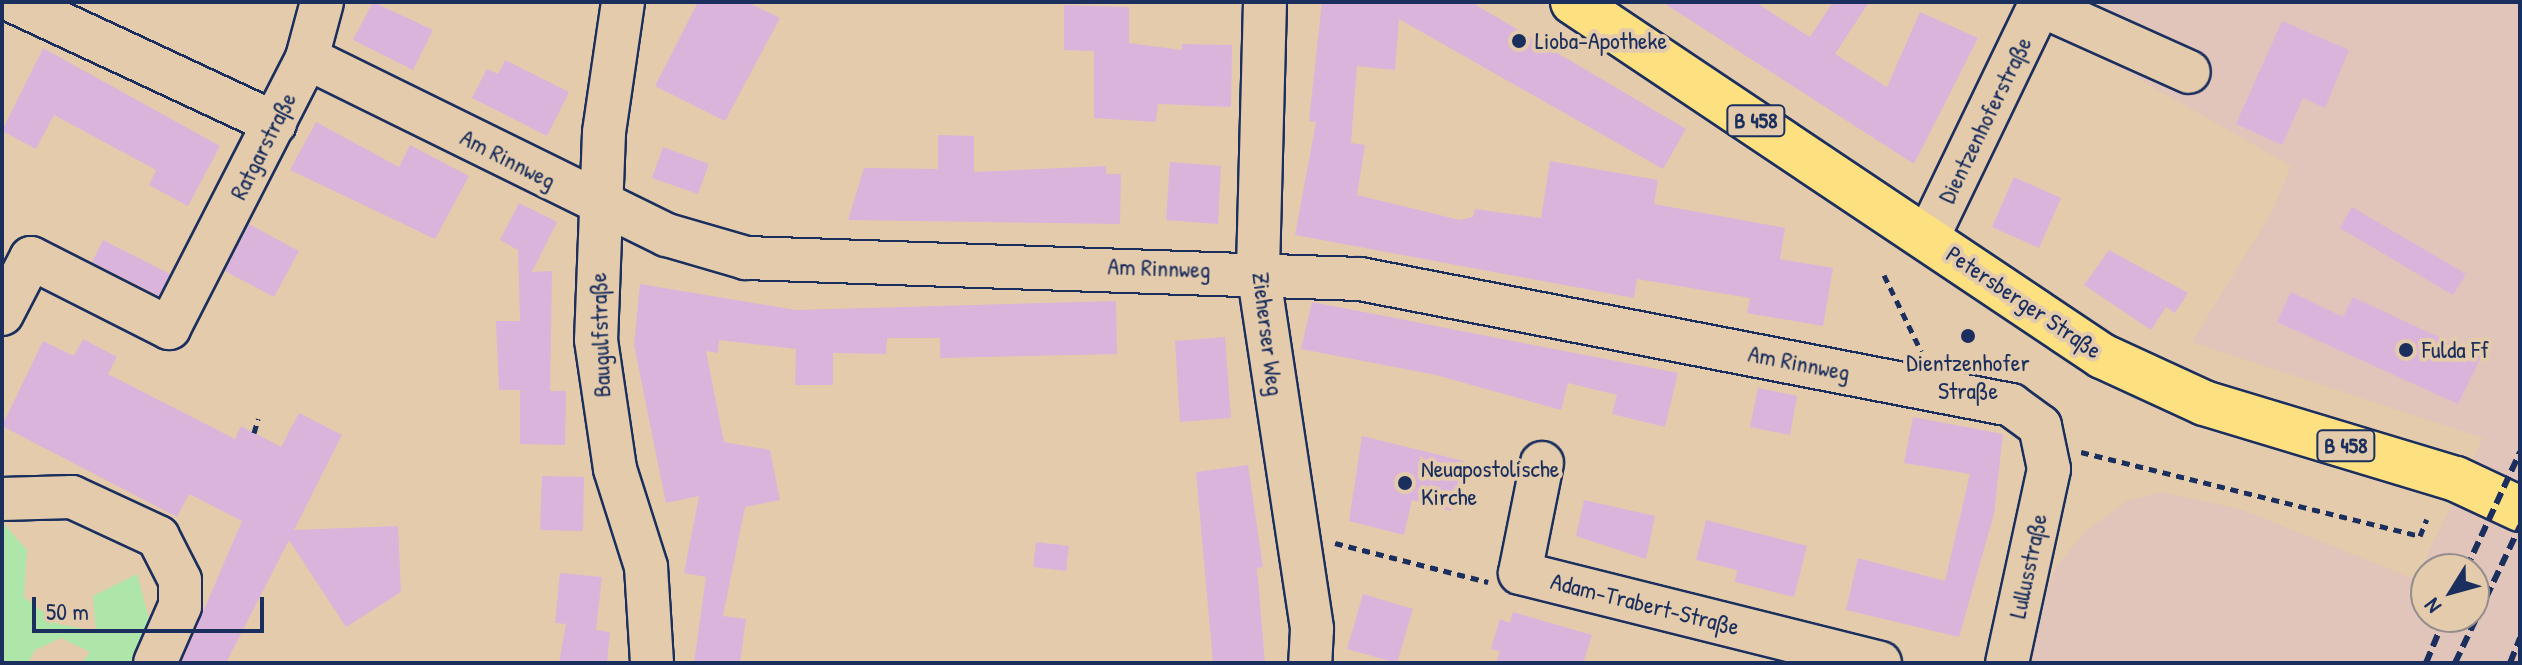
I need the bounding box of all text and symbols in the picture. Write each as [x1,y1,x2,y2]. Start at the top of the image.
place label: Lioba-Apotheke [1535,27,1667,55]
marker: Lioba-Apotheke [1510,32,1528,50]
street label: Dientzenhoferstraße [1932,32,2038,208]
street label: Ratgarstraße [224,88,302,204]
road number: B 458 [1726,103,1786,139]
street label: Am Rinnweg [456,123,560,195]
street label: Petersberger Straße [1941,239,2107,365]
street label: Am Rinnweg [1107,252,1211,284]
street label: Zieherser Weg [1246,270,1290,398]
street label: Baugulfstraße [583,272,617,398]
marker: Dientzenhofer Straße [1959,327,1977,345]
place label: Fulda Ff [2422,336,2489,364]
street label: Am Rinnweg [1746,339,1852,387]
marker: Fulda Ff [2397,341,2415,359]
place label: Dientzenhofer Straße [1906,349,2030,405]
road number: B 458 [2316,428,2376,464]
place label: Neuapostolische Kirche [1421,455,1559,511]
marker: Neuapostolische Kirche [1396,474,1414,492]
street label: Lullusstraße [2003,511,2053,621]
north arrow [2410,553,2490,633]
street label: Adam-Trabert-Straße [1548,567,1742,641]
scale bar [36,581,268,631]
text: N [2417,593,2448,620]
text: 50 m [46,595,89,627]

